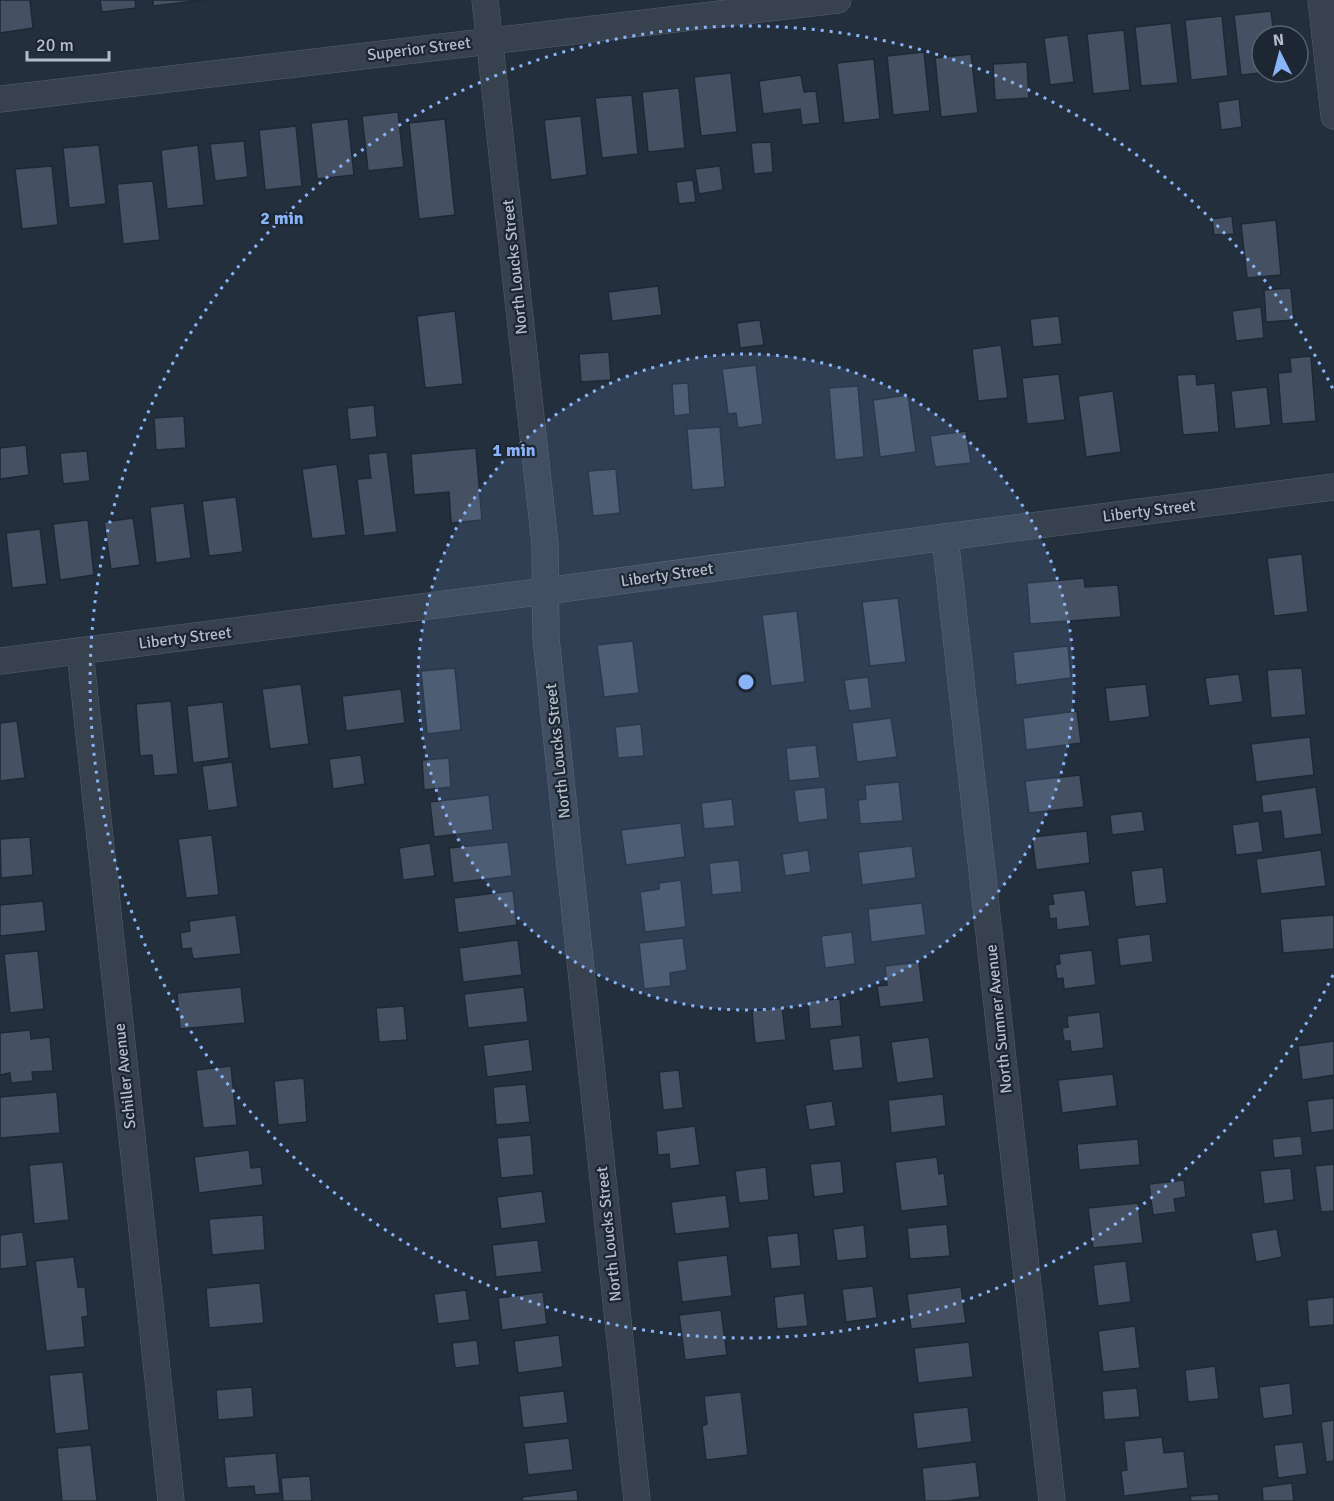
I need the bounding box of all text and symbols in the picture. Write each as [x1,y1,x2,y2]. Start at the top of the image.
scale bar [27,24,110,62]
north arrow [1250,24,1310,84]
text: N [1272,30,1285,51]
street label: Superior Street [366,33,472,65]
text: 20 m [36,34,74,56]
street label: North Loucks Street [498,198,532,336]
text: 2 min [260,207,304,229]
text: 1 min [492,439,536,461]
street label: Liberty Street [1101,495,1197,527]
street label: Liberty Street [619,559,715,591]
street label: Liberty Street [137,622,233,654]
centre of rings [736,672,756,692]
street label: North Loucks Street [541,682,575,820]
street label: North Sumner Avenue [981,943,1017,1095]
street label: Schiller Avenue [110,1022,140,1130]
street label: North Loucks Street [592,1165,626,1303]

